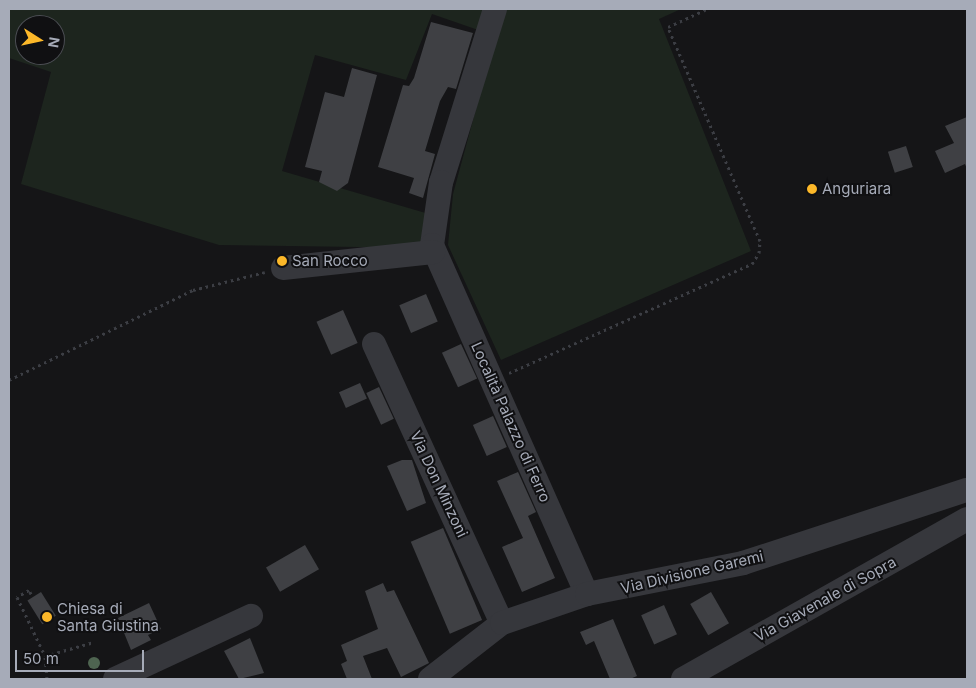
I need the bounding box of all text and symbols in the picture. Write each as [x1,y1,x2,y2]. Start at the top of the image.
north arrow [15,15,65,65]
text: N [45,36,64,49]
place label: Anguriara [822,180,891,198]
marker: Anguriara [806,183,818,195]
place label: San Rocco [292,252,368,270]
marker: San Rocco [276,255,288,267]
street label: Località Palazzo di Ferro [468,339,554,505]
street label: Via Don Minzoni [407,428,471,540]
street label: Via Divisione Garemi [619,547,765,597]
street label: Via Giavenale di Sopra [751,553,899,645]
place label: Chiesa di Santa Giustina [57,599,159,634]
marker: Chiesa di Santa Giustina [41,611,53,623]
scale bar [18,640,146,672]
text: 50 m [23,649,59,668]

